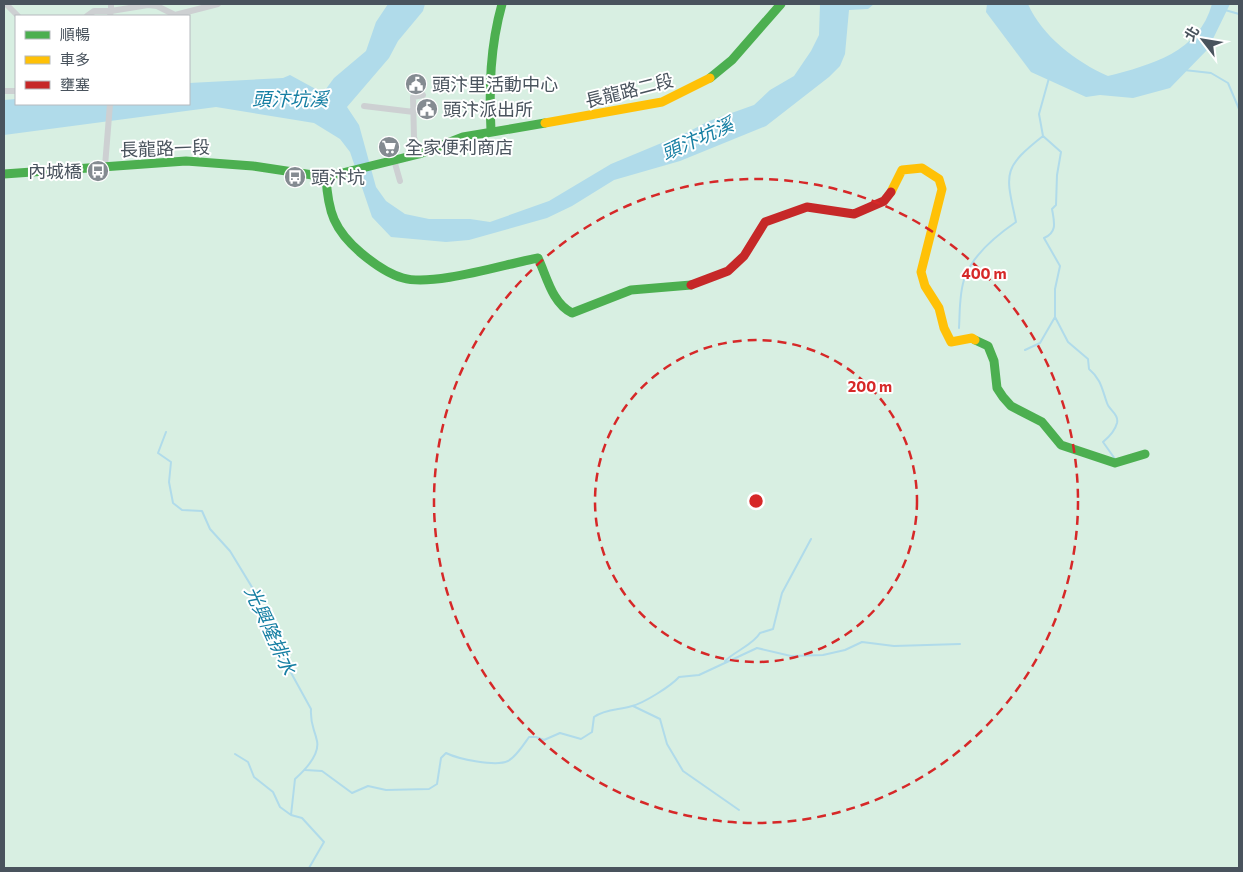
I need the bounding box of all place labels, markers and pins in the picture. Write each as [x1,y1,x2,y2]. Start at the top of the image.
public building icon: 頭汴里活動中心 [404,72,428,96]
place label: 頭汴里活動中心 [432,73,558,95]
public building icon: 頭汴派出所 [415,97,439,121]
place label: 頭汴派出所 [443,98,533,120]
supermarket icon: 全家便利商店 [377,135,401,159]
place label: 全家便利商店 [405,136,513,158]
bus stop icon: 內城橋 [86,159,110,183]
place label: 內城橋 [28,160,82,182]
bus stop icon: 頭汴坑 [283,165,307,189]
place label: 頭汴坑 [311,166,365,188]
centre of rings [747,492,765,510]

